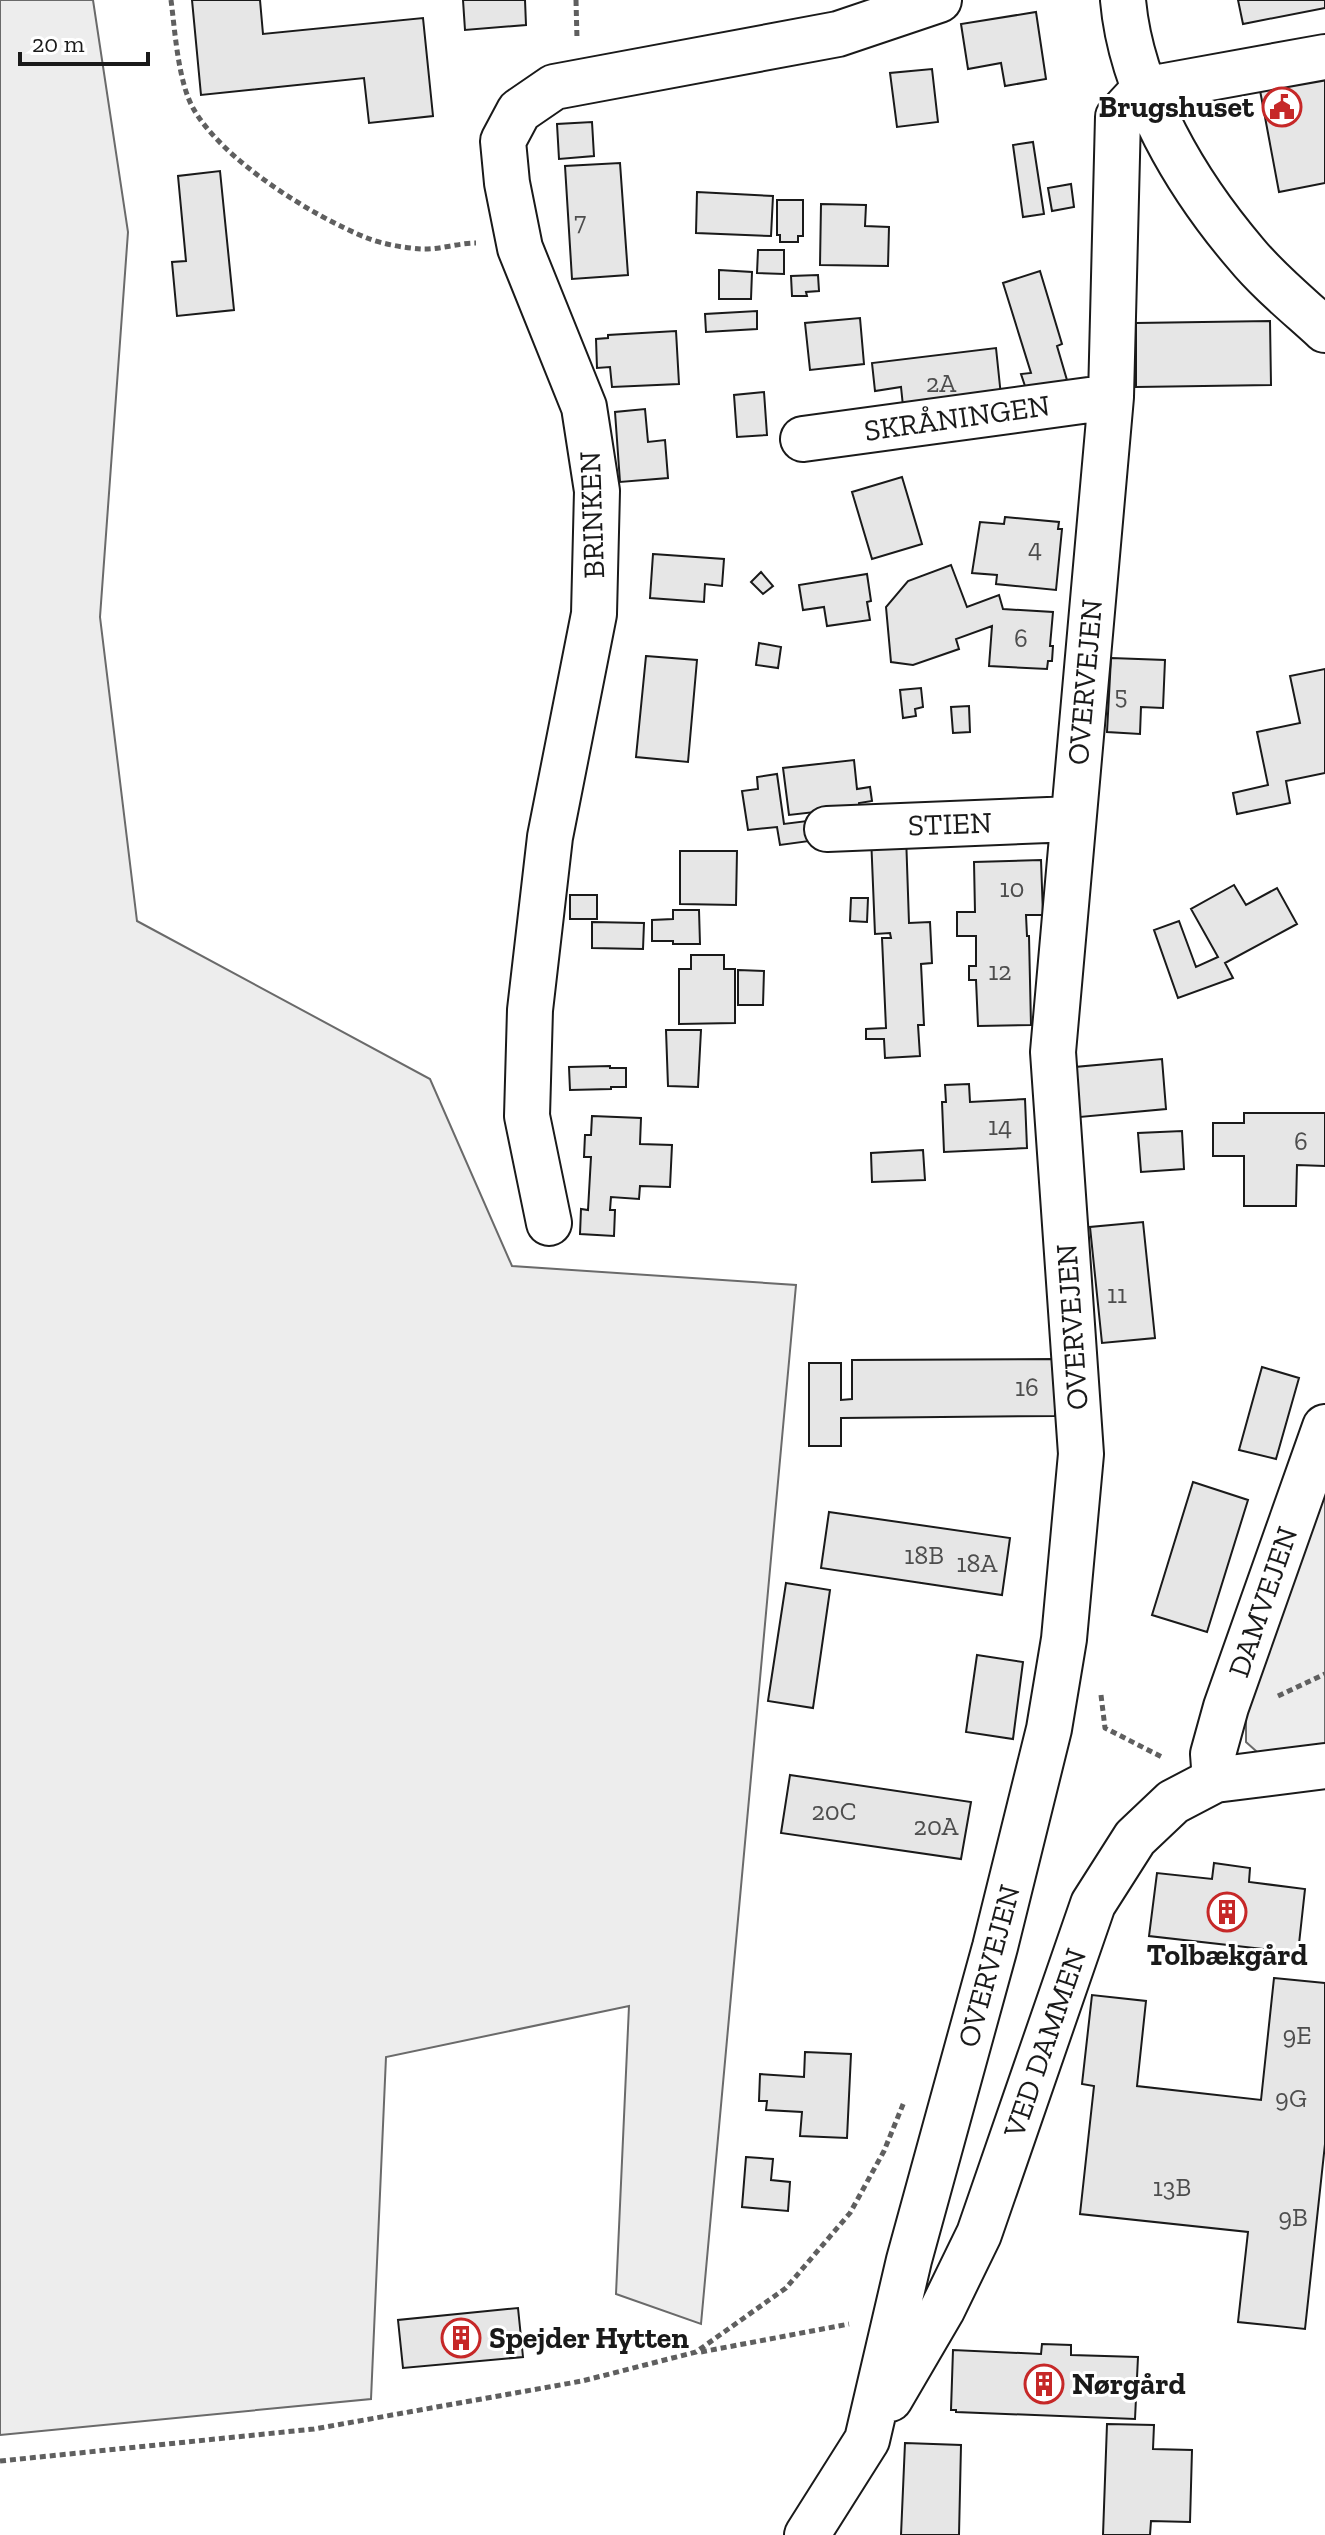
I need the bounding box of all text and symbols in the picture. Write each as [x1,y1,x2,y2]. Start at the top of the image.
scale bar [20,16,148,66]
text: 20 m [32,29,85,58]
public building icon: Brugshuset [1261,86,1303,128]
place label: Brugshuset [1099,89,1255,125]
house number: 7 [574,205,586,237]
house number: 2A [926,367,957,399]
street label: SKRÅNINGEN [862,387,1052,449]
street label: BRINKEN [572,451,612,579]
house number: 4 [1028,532,1042,564]
street label: OVERVEJEN [1060,598,1110,766]
house number: 6 [1014,622,1028,654]
house number: 5 [1114,679,1128,711]
street label: STIEN [907,805,993,843]
house number: 10 [1000,872,1025,904]
house number: 12 [988,955,1012,987]
house number: 14 [988,1110,1012,1142]
house number: 6 [1294,1125,1308,1157]
street label: OVERVEJEN [1048,1243,1096,1411]
house number: 11 [1107,1278,1127,1310]
house number: 16 [1015,1371,1039,1403]
street label: DAMVEJEN [1220,1522,1306,1682]
house number: 18B [904,1539,944,1571]
house number: 18A [957,1547,999,1579]
house number: 20C [811,1795,857,1827]
house number: 20A [914,1810,960,1842]
street label: OVERVEJEN [950,1881,1028,2051]
building icon: Tolbækgård [1206,1891,1248,1933]
place label: Tolbækgård [1146,1937,1308,1973]
street label: VED DAMMEN [996,1944,1094,2143]
house number: 9E [1282,2019,1312,2051]
house number: 9G [1275,2082,1307,2114]
house number: 13B [1153,2171,1191,2203]
house number: 9B [1278,2201,1308,2233]
building icon: Spejder Hytten [440,2317,482,2359]
place label: Spejder Hytten [489,2320,689,2356]
building icon: Nørgård [1023,2363,1065,2405]
place label: Nørgård [1072,2366,1186,2402]

